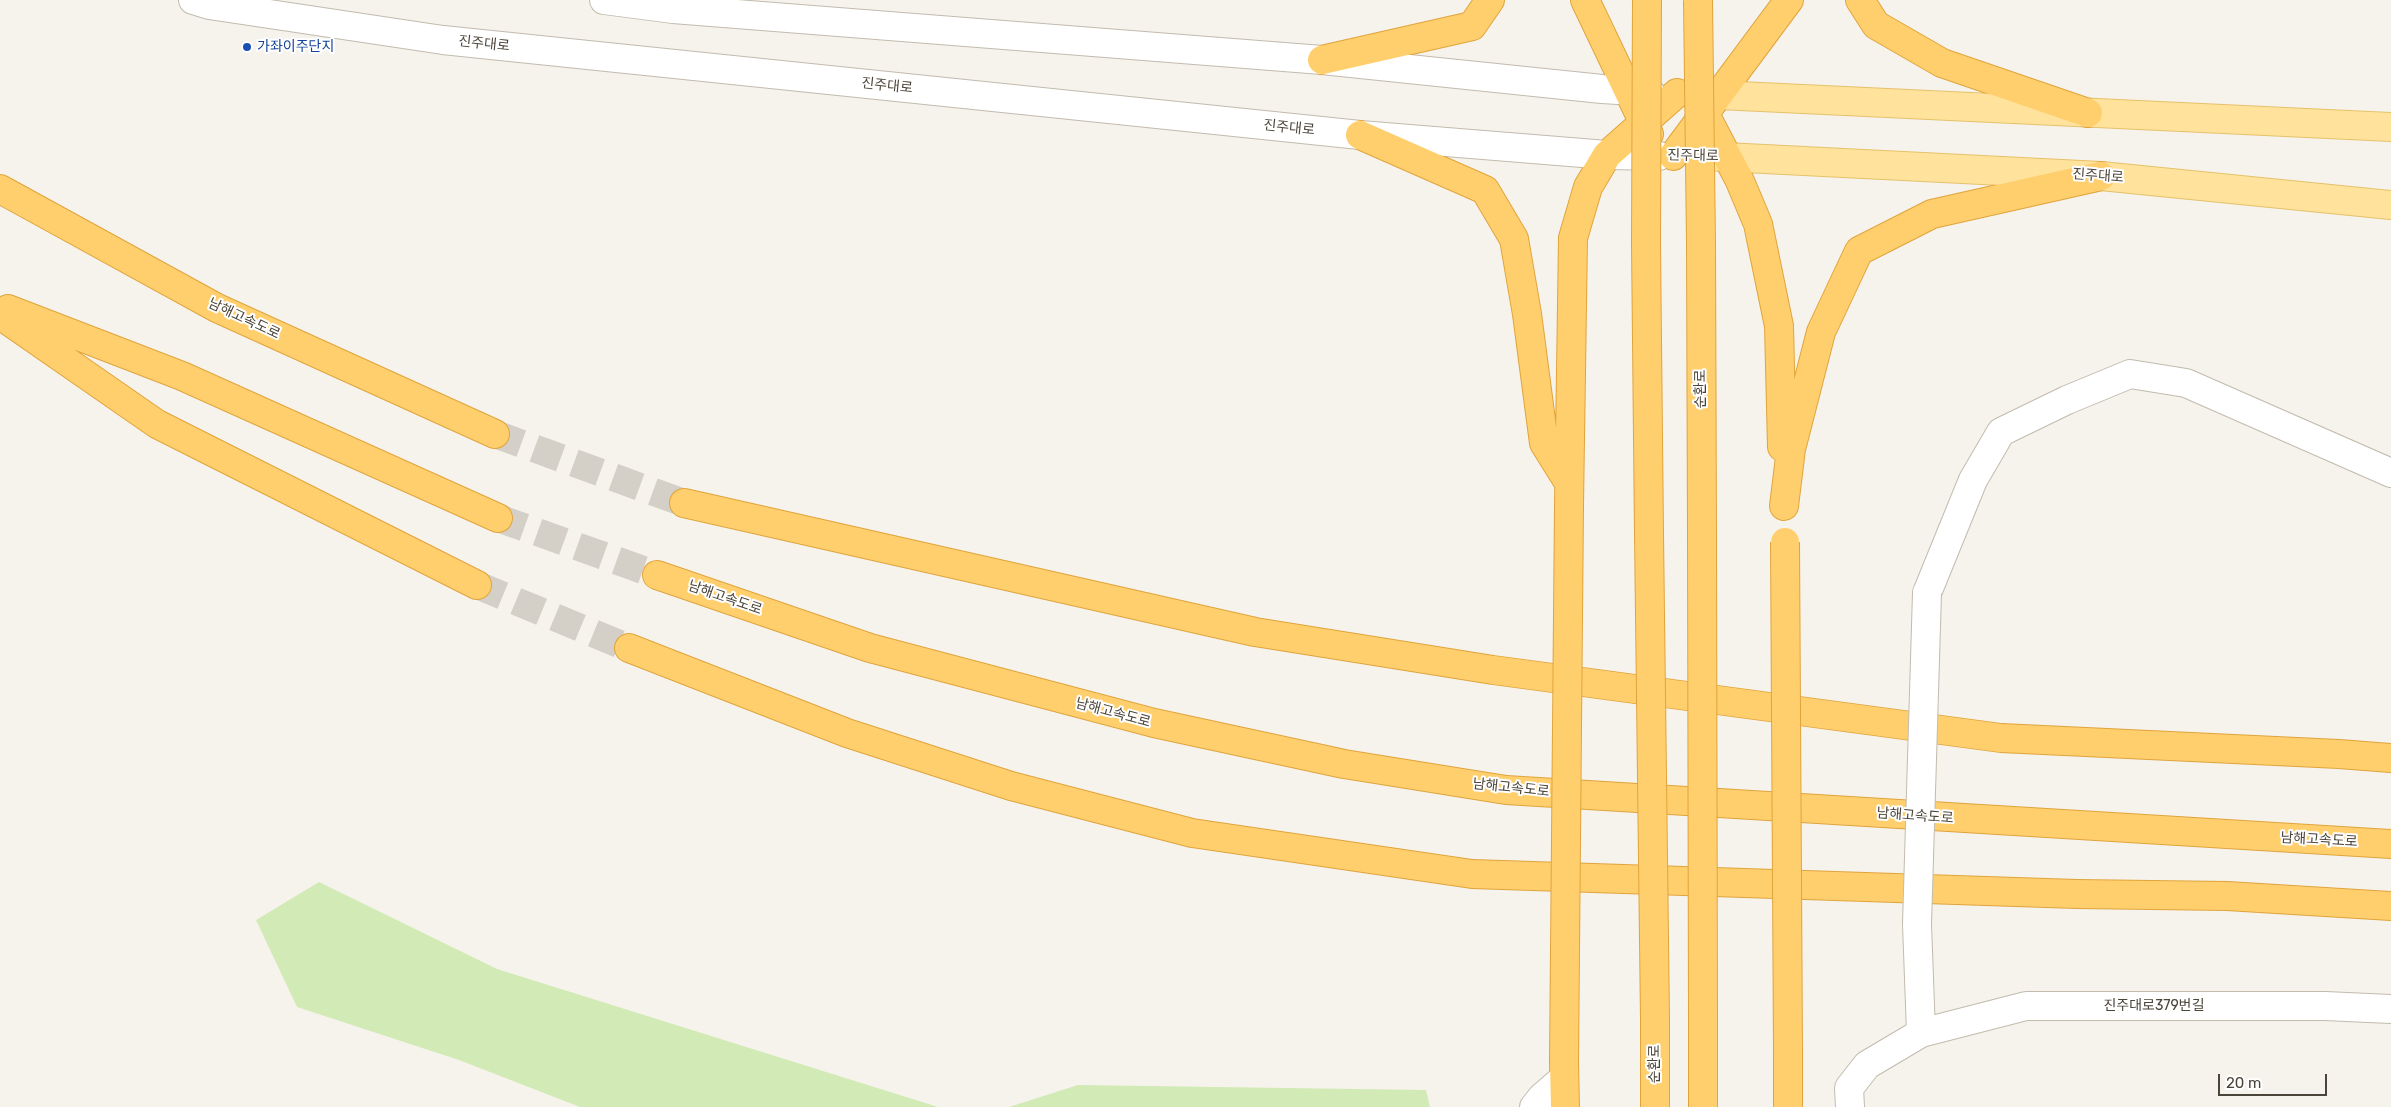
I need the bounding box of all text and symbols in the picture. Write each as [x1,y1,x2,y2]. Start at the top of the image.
street label: 진주대로 [458,33,510,55]
place label: 가좌이주단지 [257,39,334,55]
marker: 가좌이주단지 [241,41,253,53]
street label: 진주대로 [861,75,913,97]
street label: 진주대로 [1263,117,1315,139]
street label: 진주대로 [1667,147,1719,165]
street label: 진주대로 [2072,166,2124,186]
street label: 남해고속도로 [205,295,283,343]
street label: 순환로 [1693,370,1709,408]
street label: 남해고속도로 [686,577,764,619]
street label: 남해고속도로 [1074,695,1152,731]
street label: 남해고속도로 [1472,776,1550,800]
street label: 남해고속도로 [1876,805,1954,827]
street label: 남해고속도로 [2280,830,2358,850]
street label: 진주대로379번길 [2103,998,2205,1014]
street label: 순환로 [1647,1045,1663,1083]
scale bar [2221,1064,2330,1096]
text: 20 m [2226,1074,2261,1092]

